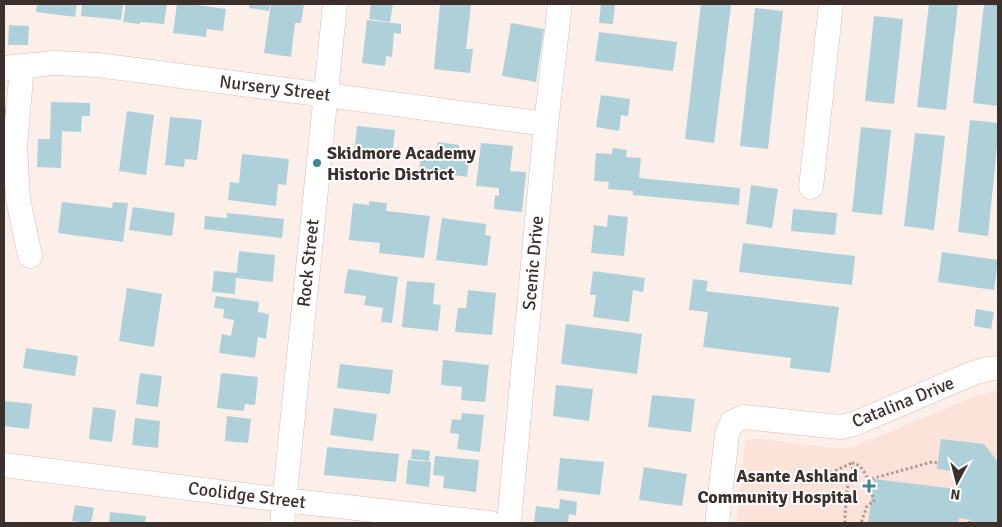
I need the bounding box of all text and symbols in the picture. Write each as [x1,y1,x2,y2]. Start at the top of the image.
street label: Nursery Street [218,70,332,106]
place label: Skidmore Academy Historic District [327,142,476,185]
marker: Skidmore Academy Historic District [311,157,323,169]
street label: Scenic Drive [518,215,548,311]
street label: Rock Street [292,218,324,308]
street label: Catalina Drive [849,372,957,432]
north arrow [932,457,982,507]
place label: Asante Ashland Community Hospital [697,465,858,508]
street label: Coolidge Street [187,477,307,513]
marker: Asante Ashland Community Hospital [862,479,876,493]
text: N [950,485,961,503]

